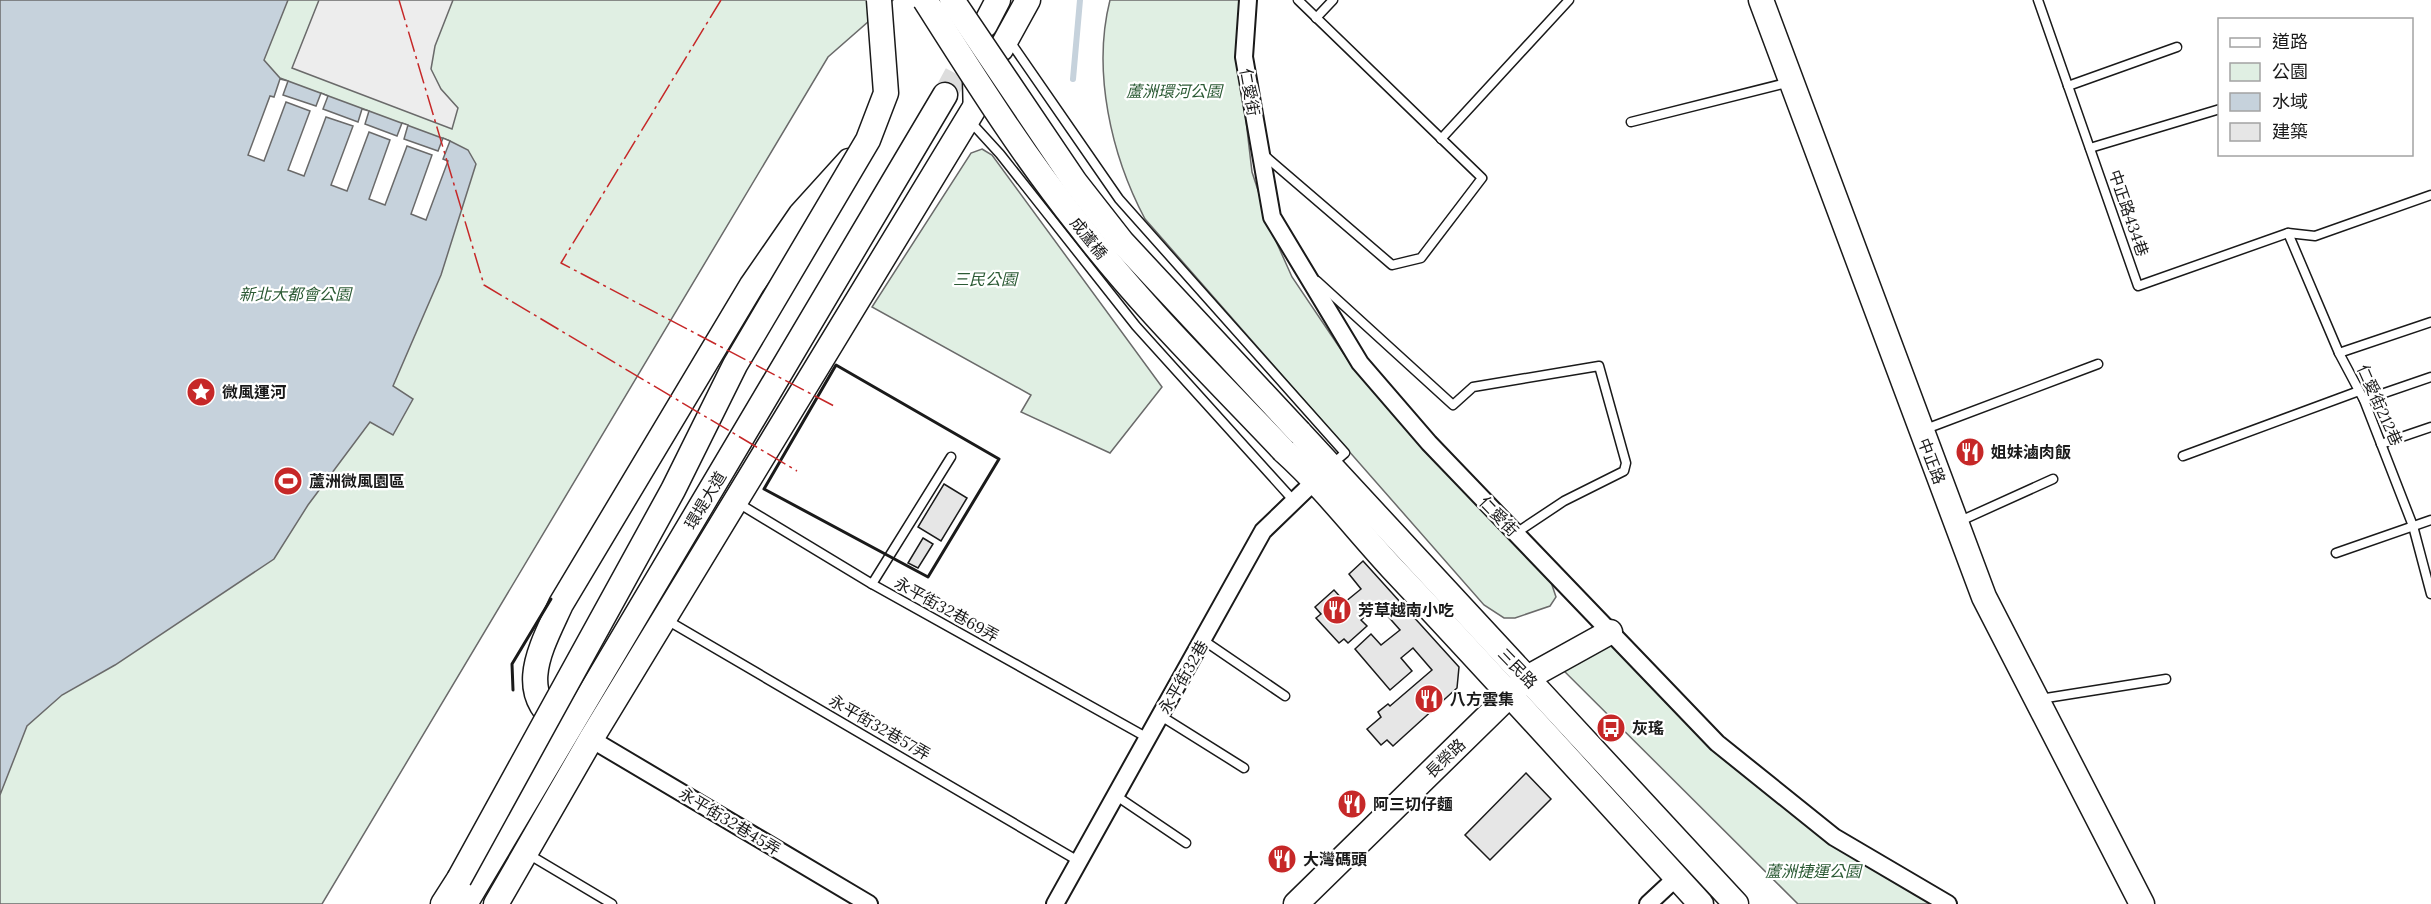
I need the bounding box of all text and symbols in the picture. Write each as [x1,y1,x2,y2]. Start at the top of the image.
legend [2218,18,2413,156]
text: 道路 [2272,30,2308,53]
text: 公園 [2272,60,2308,83]
street label: 仁愛街 [1236,67,1264,117]
park label: 蘆洲環河公園 [1126,81,1224,101]
text: 水域 [2272,90,2308,113]
text: 建築 [2272,120,2308,143]
street label: 中正路434巷 [2105,167,2153,259]
street label: 成蘆橋 [1066,213,1112,263]
park label: 三民公園 [953,269,1019,289]
park label: 新北大都會公園 [239,284,353,304]
street label: 仁愛街212巷 [2353,361,2407,449]
place icon: 微風運河 [185,376,217,408]
place label: 微風運河 [222,382,286,402]
street label: 中正路 [1914,435,1950,487]
restaurant icon: 姐妹滷肉飯 [1954,436,1986,468]
place label: 姐妹滷肉飯 [1991,442,2071,462]
sports icon: 蘆洲微風園區 [272,465,304,497]
street label: 環堤大道 [680,467,730,533]
place label: 蘆洲微風園區 [309,471,405,491]
street label: 仁愛街 [1475,492,1523,540]
street label: 永平街32巷69弄 [891,572,1003,646]
restaurant icon: 芳草越南小吃 [1321,594,1353,626]
place label: 芳草越南小吃 [1358,600,1454,620]
street label: 永平街32巷 [1154,637,1212,717]
street label: 三民路 [1494,644,1542,692]
restaurant icon: 八方雲集 [1413,683,1445,715]
place label: 八方雲集 [1450,689,1514,709]
street label: 永平街32巷57弄 [826,690,934,764]
bus stop icon: 灰瑤 [1595,712,1627,744]
place label: 灰瑤 [1632,718,1664,738]
street label: 長榮路 [1421,734,1469,782]
street label: 永平街32巷45弄 [676,783,784,859]
restaurant icon: 阿三切仔麵 [1336,788,1368,820]
place label: 阿三切仔麵 [1373,794,1453,814]
restaurant icon: 大灣碼頭 [1266,843,1298,875]
place label: 大灣碼頭 [1303,849,1367,869]
park label: 蘆洲捷運公園 [1765,861,1863,881]

